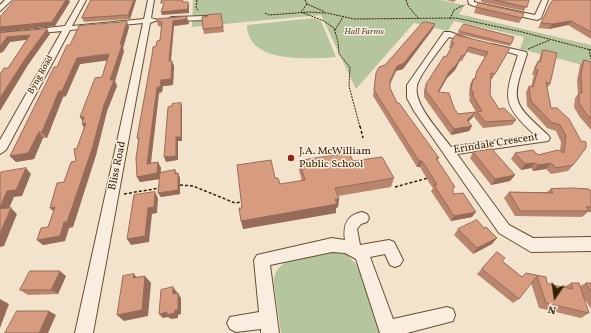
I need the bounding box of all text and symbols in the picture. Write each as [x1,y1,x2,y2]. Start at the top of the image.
park label: Hall Farms [344,27,384,37]
street label: Byng Road [26,54,56,96]
street label: Erindale Crescent [453,131,539,157]
street label: Bliss Road [106,140,130,192]
place label: J.A. McWilliam Public School [299,145,371,171]
marker: J.A. McWilliam Public School [286,153,296,163]
north arrow [535,277,575,317]
text: N [547,301,558,317]

